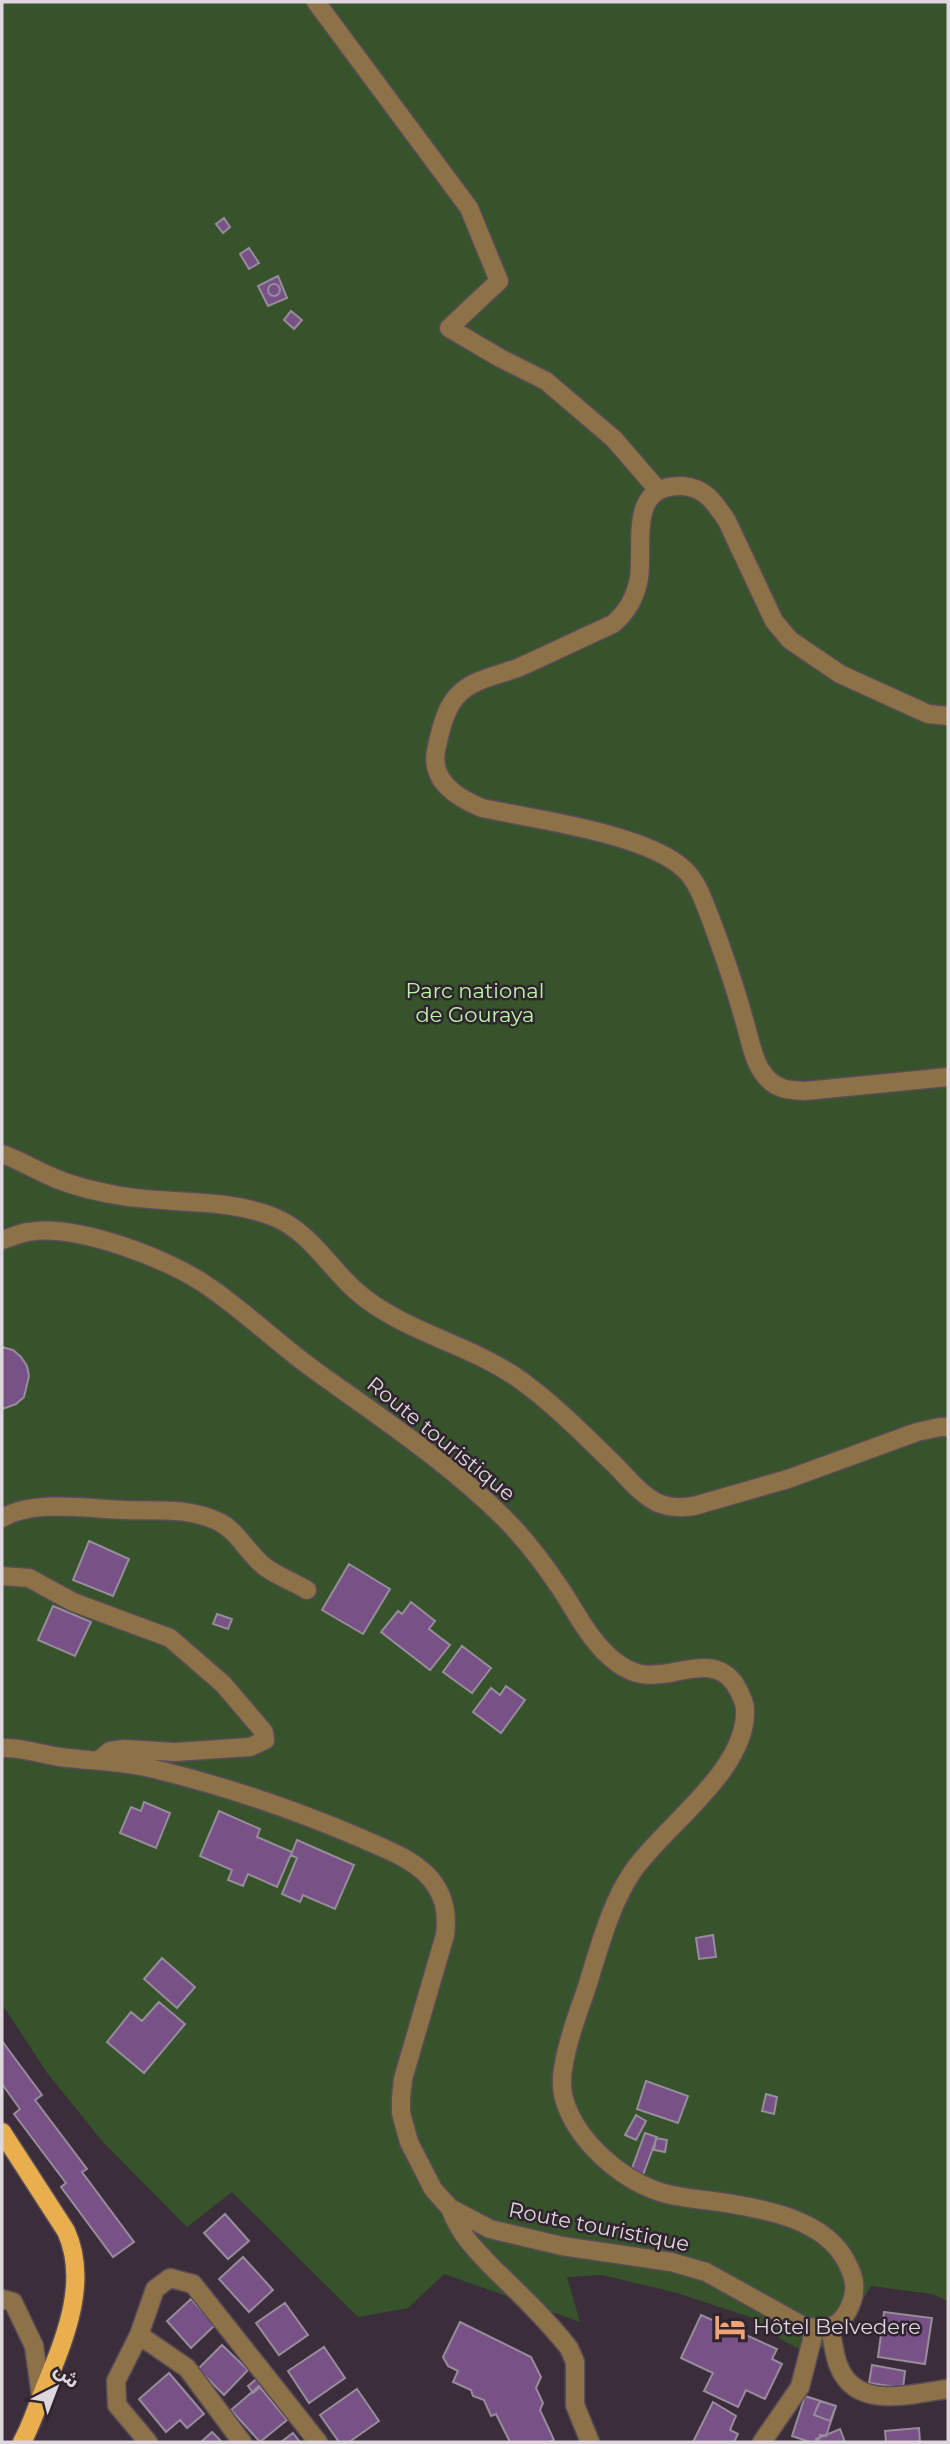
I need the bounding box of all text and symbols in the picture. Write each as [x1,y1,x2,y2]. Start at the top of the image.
park label: Parc national de Gouraya [406,978,544,1027]
street label: Route touristique [362,1371,521,1506]
street label: Route touristique [507,2197,692,2256]
hotel icon: Hôtel Belvedere [713,2310,747,2344]
place label: Hôtel Belvedere [753,2314,921,2339]
north arrow [21,2353,91,2423]
text: ش [50,2358,84,2393]

